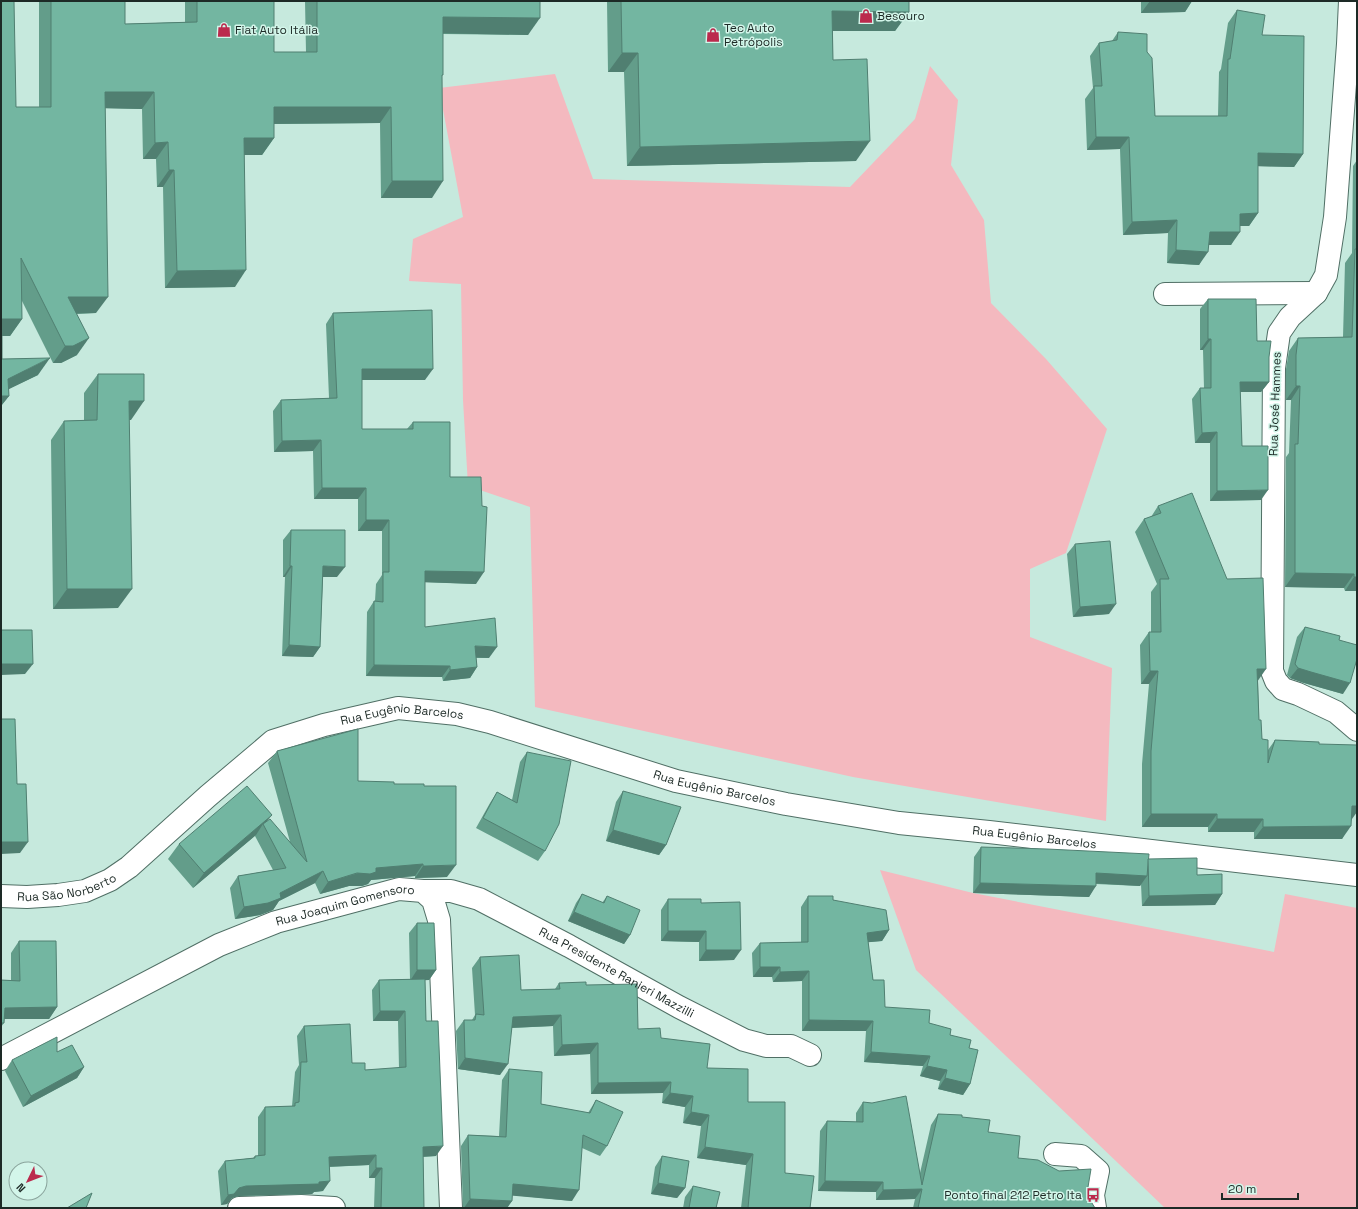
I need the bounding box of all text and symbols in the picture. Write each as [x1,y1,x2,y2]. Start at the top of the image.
shop icon: Besouro [858,8,874,24]
place label: Besouro [877,8,925,24]
place label: Tec Auto Petrópolis [724,20,782,50]
shop icon: Fiat Auto Itália [216,22,232,38]
place label: Fiat Auto Itália [235,22,318,38]
shop icon: Tec Auto Petrópolis [705,27,721,43]
street label: Rua José Hammes [1265,352,1285,456]
street label: Rua Eugênio Barcelos [339,700,465,729]
street label: Rua Eugênio Barcelos [651,766,777,810]
street label: Rua Eugênio Barcelos [972,822,1097,853]
street label: Rua São Norberto [17,870,120,905]
street label: Rua Joaquim Gomensoro [274,881,415,930]
street label: Rua Presidente Ranieri Mazzilli [536,924,697,1021]
north arrow [8,1161,48,1201]
scale bar [1222,1175,1298,1201]
text: N [13,1180,28,1195]
text: 20 m [1228,1181,1256,1197]
place label: Ponto final 212 Petro Ita [944,1187,1082,1203]
bus stop icon: Ponto final 212 Petro Ita [1085,1187,1101,1203]

